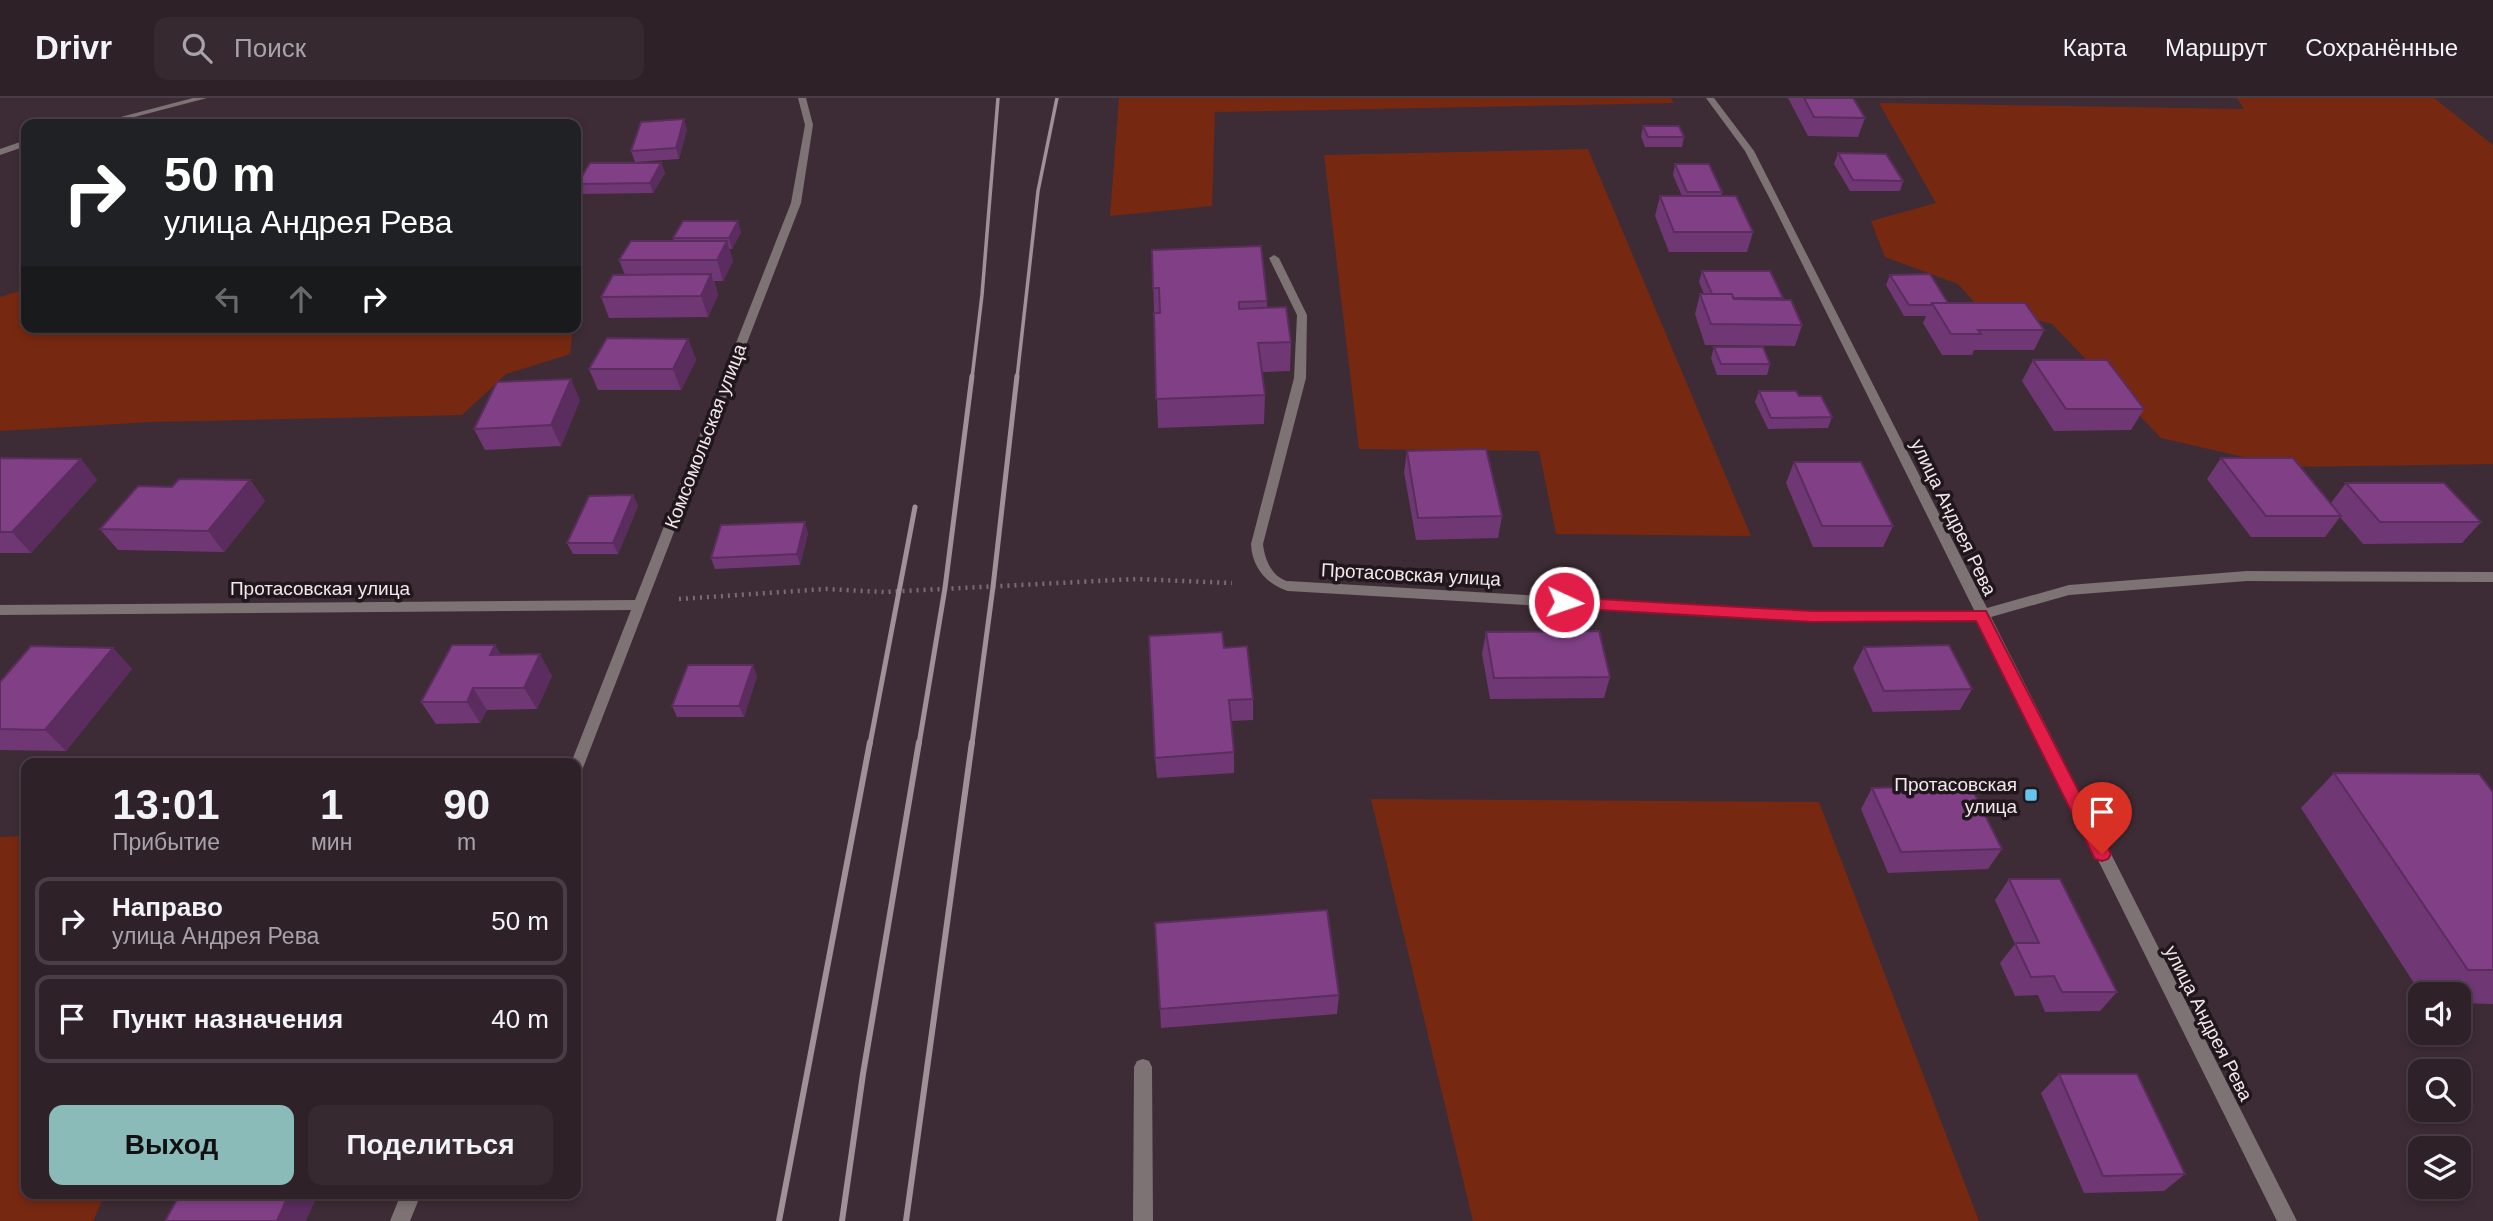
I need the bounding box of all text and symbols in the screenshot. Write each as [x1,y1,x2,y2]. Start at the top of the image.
search box [154,17,644,80]
text: Drivr [35,29,112,66]
icon: search [178,29,216,67]
text: Поиск [234,33,306,63]
text: Карта [2063,34,2127,61]
text: Маршрут [2165,34,2267,61]
text: Сохранённые [2305,34,2458,61]
icon: right [49,147,140,238]
text: 50 m [164,147,276,201]
text: улица Андрея Рева [164,204,453,240]
icon: left [209,280,247,318]
icon: ahead [282,280,320,318]
icon: right [355,280,393,318]
street label: Комсомольская улица [661,341,751,531]
street label: улица Андрея Рева [1907,436,2001,599]
street label: Протасовская улица [1320,559,1502,590]
position arrow [1527,565,1601,639]
street label: Протасовская улица [230,578,411,599]
place label: Протасовская улица [1894,774,2017,817]
text: 13:01 [112,781,220,828]
text: 1 [320,781,343,828]
text: 90 [443,781,490,828]
pin [2072,782,2132,854]
marker: Протасовская улица [2023,787,2039,803]
icon: arrive [2083,793,2121,831]
text: Прибытие [112,829,220,855]
text: мин [311,829,352,855]
text: m [457,829,476,855]
text: Направо [112,892,223,922]
icon: right [53,902,91,940]
text: 50 m [491,906,549,936]
text: улица Андрея Рева [112,923,319,949]
street label: улица Андрея Рева [2160,942,2257,1105]
map controls [2408,982,2471,1199]
button: sound [2408,982,2471,1045]
icon: arrive [53,1000,91,1038]
text: Пункт назначения [112,1004,343,1034]
text: 40 m [491,1004,549,1034]
button: search [2408,1059,2471,1122]
button: Выход [49,1105,294,1185]
button: Поделиться [308,1105,553,1185]
button: layers [2408,1136,2471,1199]

